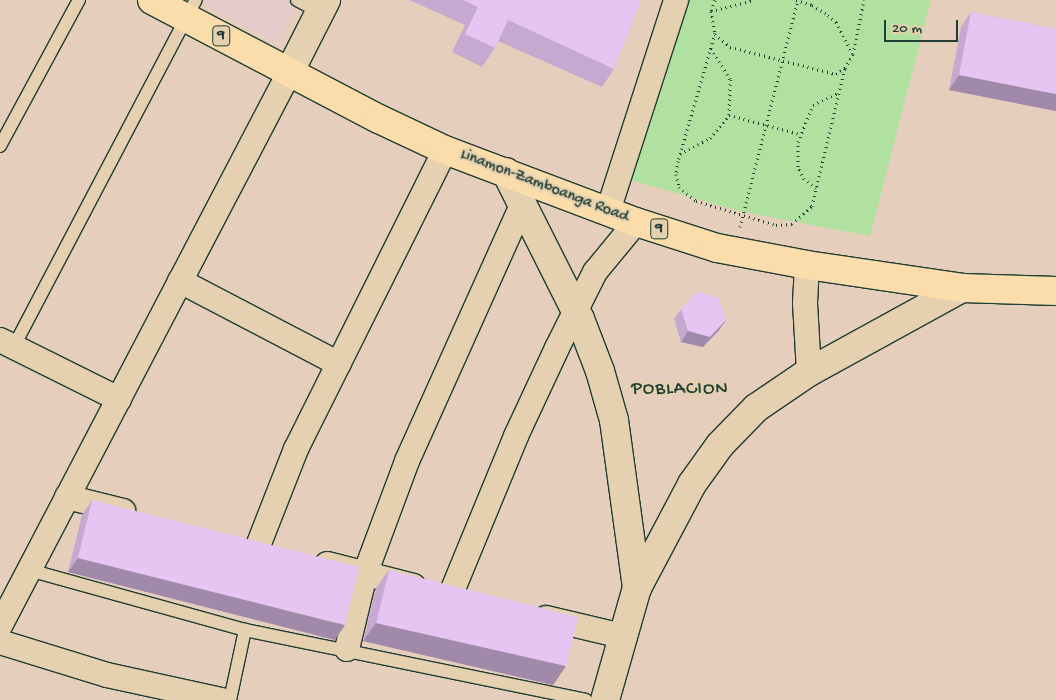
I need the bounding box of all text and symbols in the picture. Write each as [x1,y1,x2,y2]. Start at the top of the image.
scale bar [886,10,960,42]
text: 20 m [892,20,922,38]
road number: 9 [211,24,231,48]
street label: Linamon-Zamboanga Road [457,146,631,228]
road number: 9 [649,216,669,242]
district label: POBLACION [630,379,730,401]

